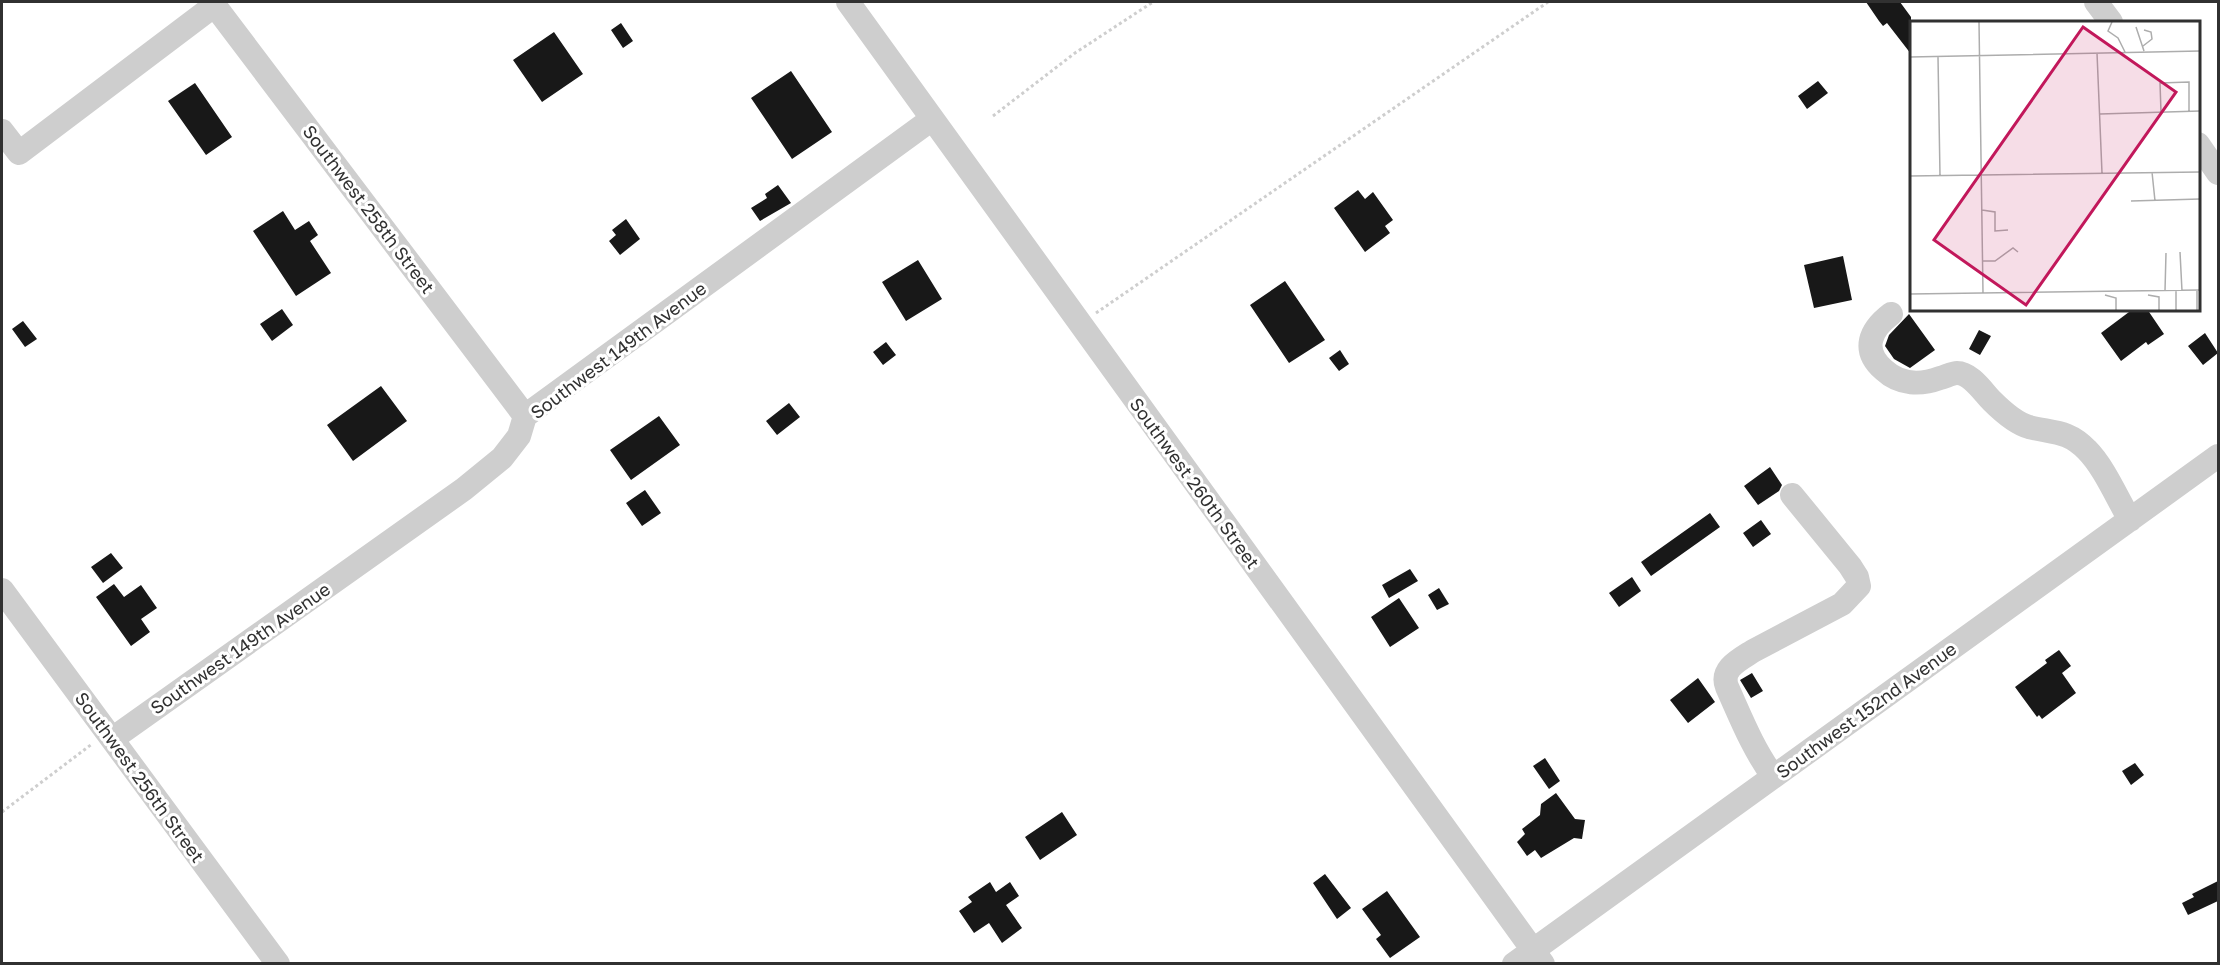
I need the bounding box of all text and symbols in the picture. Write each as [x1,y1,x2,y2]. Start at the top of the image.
inset map [1910,21,2199,310]
street label: Southwest 258th Street [298,120,440,298]
street label: Southwest 149th Avenue [526,277,710,423]
street label: Southwest 260th Street [1126,393,1264,573]
street label: Southwest 149th Avenue [146,578,334,718]
street label: Southwest 152nd Avenue [1772,637,1960,783]
street label: Southwest 256th Street [71,688,209,866]

